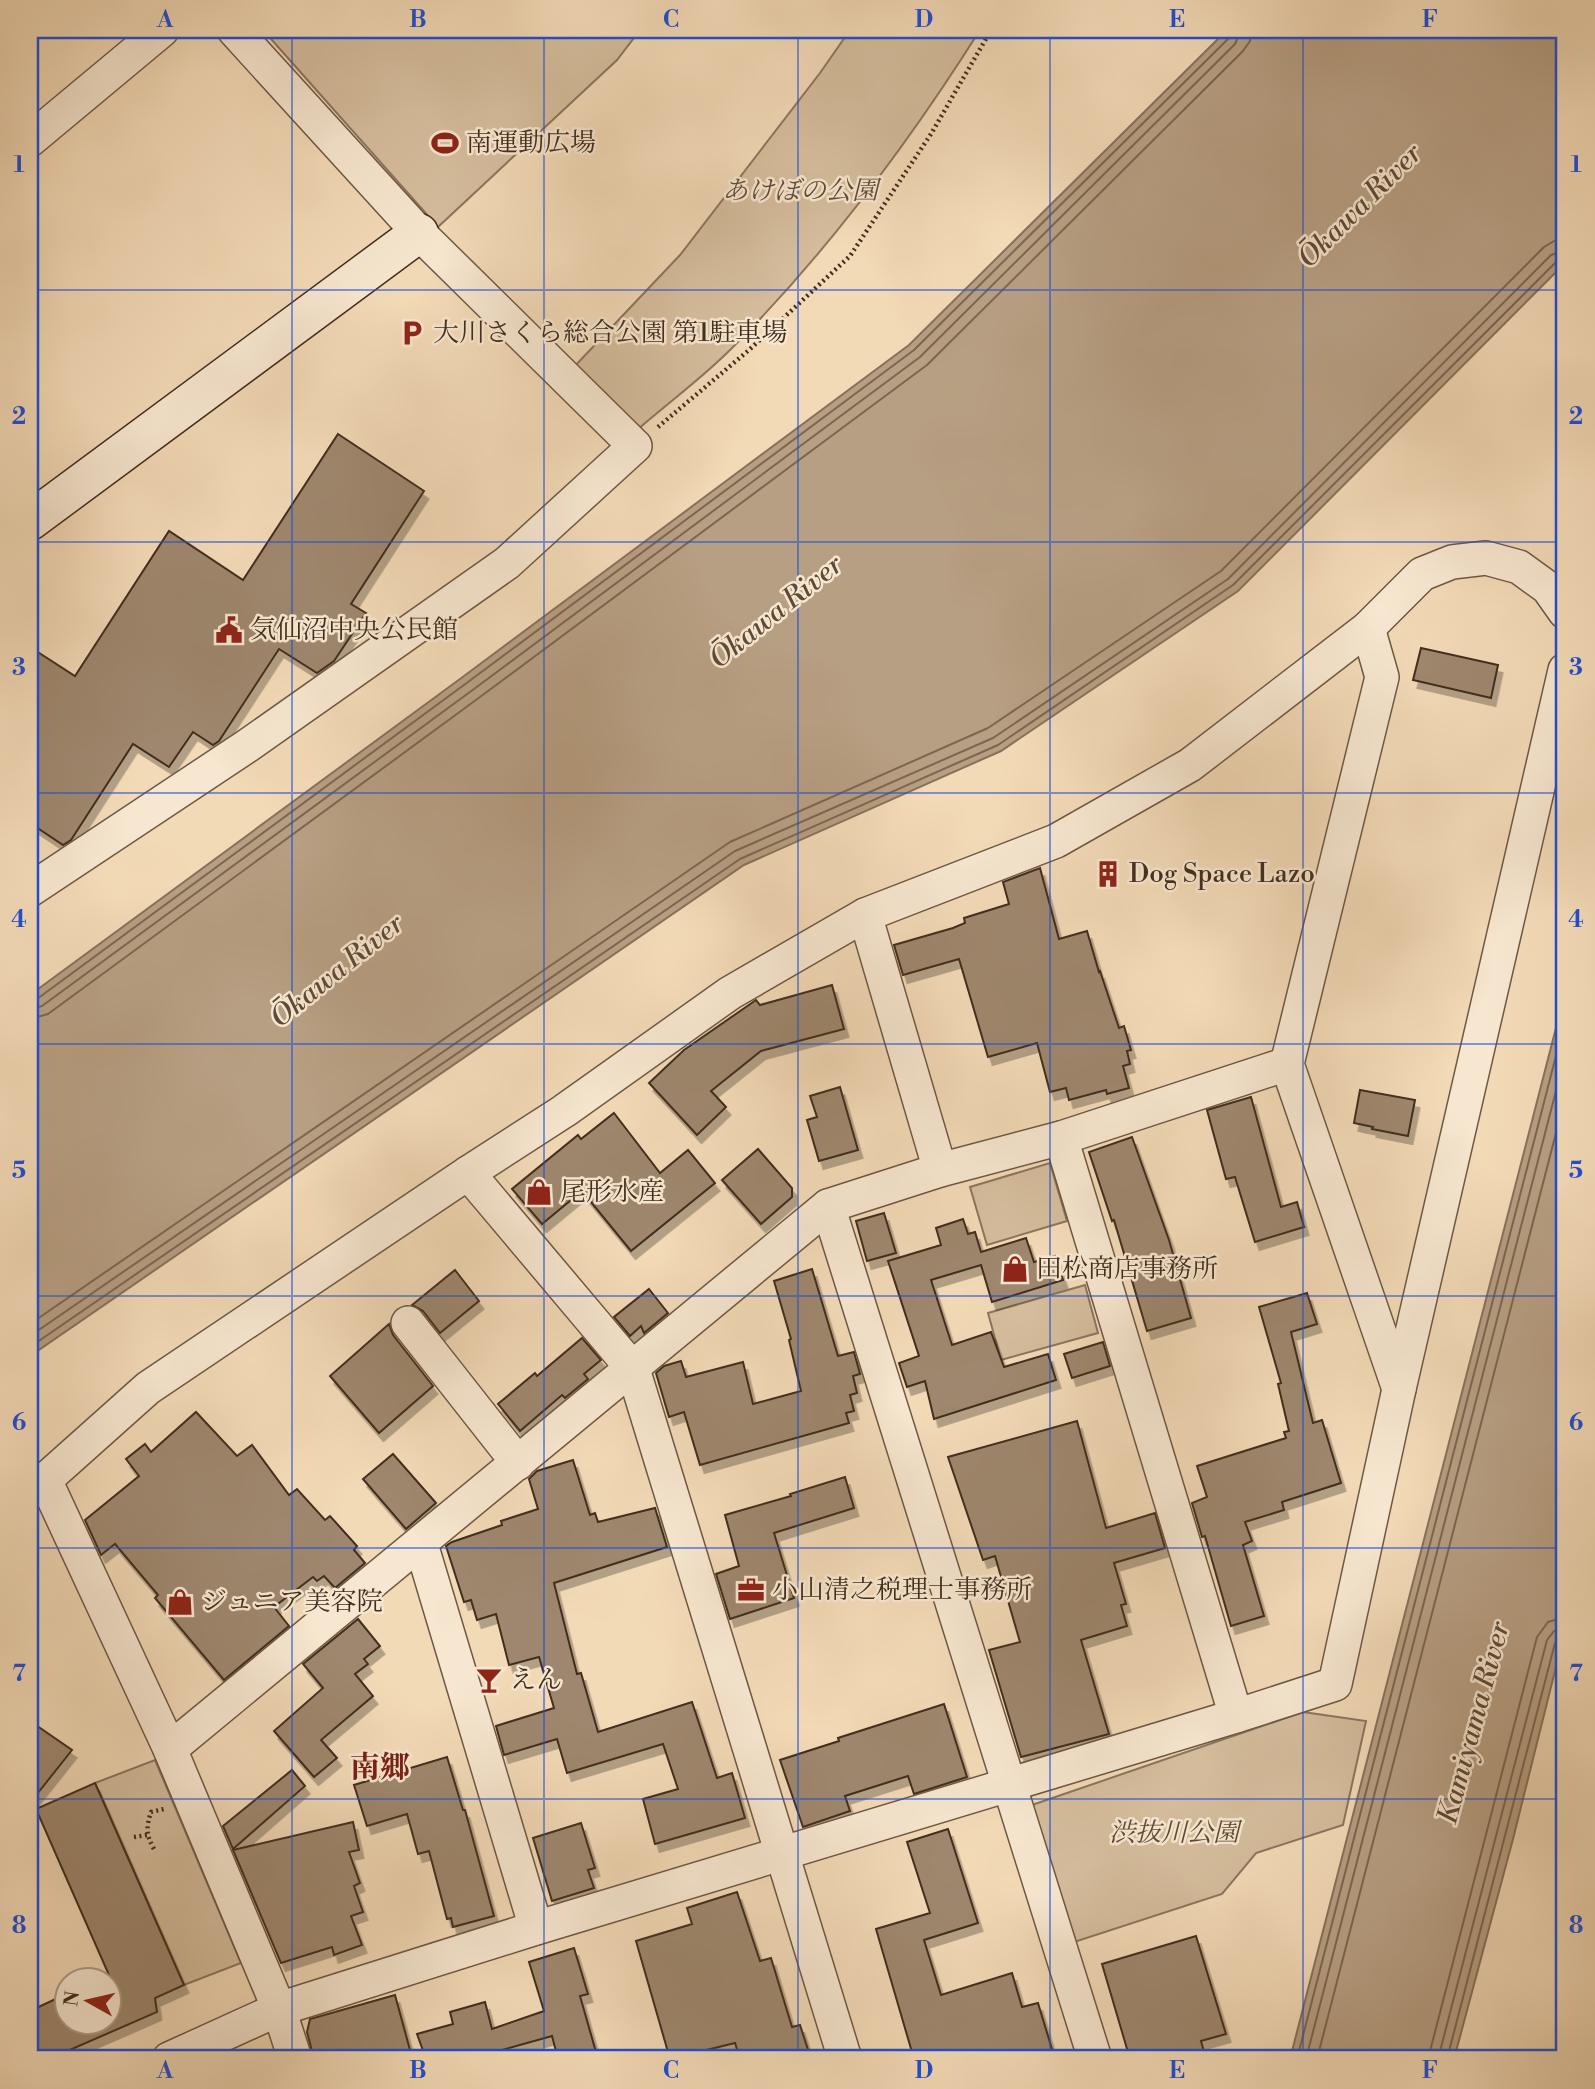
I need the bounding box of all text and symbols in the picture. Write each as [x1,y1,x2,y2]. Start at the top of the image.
text: A [156,6,174,34]
text: B [409,6,427,34]
text: C [663,6,679,34]
text: D [915,6,933,34]
text: E [1169,6,1185,34]
text: F [1422,6,1438,34]
place label: 南運動広場 [466,127,596,159]
sports icon: 南運動広場 [430,128,460,158]
water label: Ōkawa River [1290,136,1430,276]
text: 1 [13,151,25,179]
text: 1 [1570,151,1582,179]
park label: あけぼの公園 [722,175,882,207]
place label: 大川さくら総合公園 第1駐車場 [433,317,788,349]
parking icon: 大川さくら総合公園 第1駐車場 [397,318,427,348]
text: 2 [12,403,26,431]
text: 2 [1569,403,1583,431]
water label: Ōkawa River [702,547,851,676]
place label: 気仙沼中央公民館 [250,614,458,646]
public building icon: 気仙沼中央公民館 [214,615,244,645]
text: 3 [12,654,26,682]
text: 3 [1569,654,1583,682]
place label: Dog Space Lazo [1129,858,1315,890]
building icon: Dog Space Lazo [1093,859,1123,889]
text: 4 [11,906,27,934]
water label: Ōkawa River [263,906,412,1035]
text: 4 [1568,906,1584,934]
text: 5 [12,1157,26,1185]
text: 5 [1569,1157,1583,1185]
place label: 尾形水産 [560,1176,664,1208]
shop icon: 尾形水産 [524,1177,554,1207]
place label: 田松商店事務所 [1036,1253,1218,1285]
shop icon: 田松商店事務所 [1000,1254,1030,1284]
text: 6 [12,1409,26,1437]
text: 6 [1569,1409,1583,1437]
place label: 小山清之税理士事務所 [772,1574,1032,1606]
office icon: 小山清之税理士事務所 [736,1575,766,1605]
place label: ジュニア美容院 [201,1586,382,1618]
shop icon: ジュニア美容院 [165,1587,195,1617]
water label: Kamiyama River [1430,1617,1518,1828]
text: 7 [12,1660,26,1688]
text: 7 [1569,1660,1583,1688]
place label: えん [510,1664,562,1696]
bar icon: えん [474,1665,504,1695]
district label: 南郷 [350,1749,410,1787]
park label: 渋抜川公園 [1109,1817,1243,1849]
text: 8 [12,1912,26,1940]
text: 8 [1569,1912,1583,1940]
north arrow [52,1966,122,2036]
text: N [59,1990,85,2008]
text: A [156,2057,174,2085]
text: B [409,2057,427,2085]
text: C [663,2057,679,2085]
text: D [915,2057,933,2085]
text: E [1169,2057,1185,2085]
text: F [1422,2057,1438,2085]

